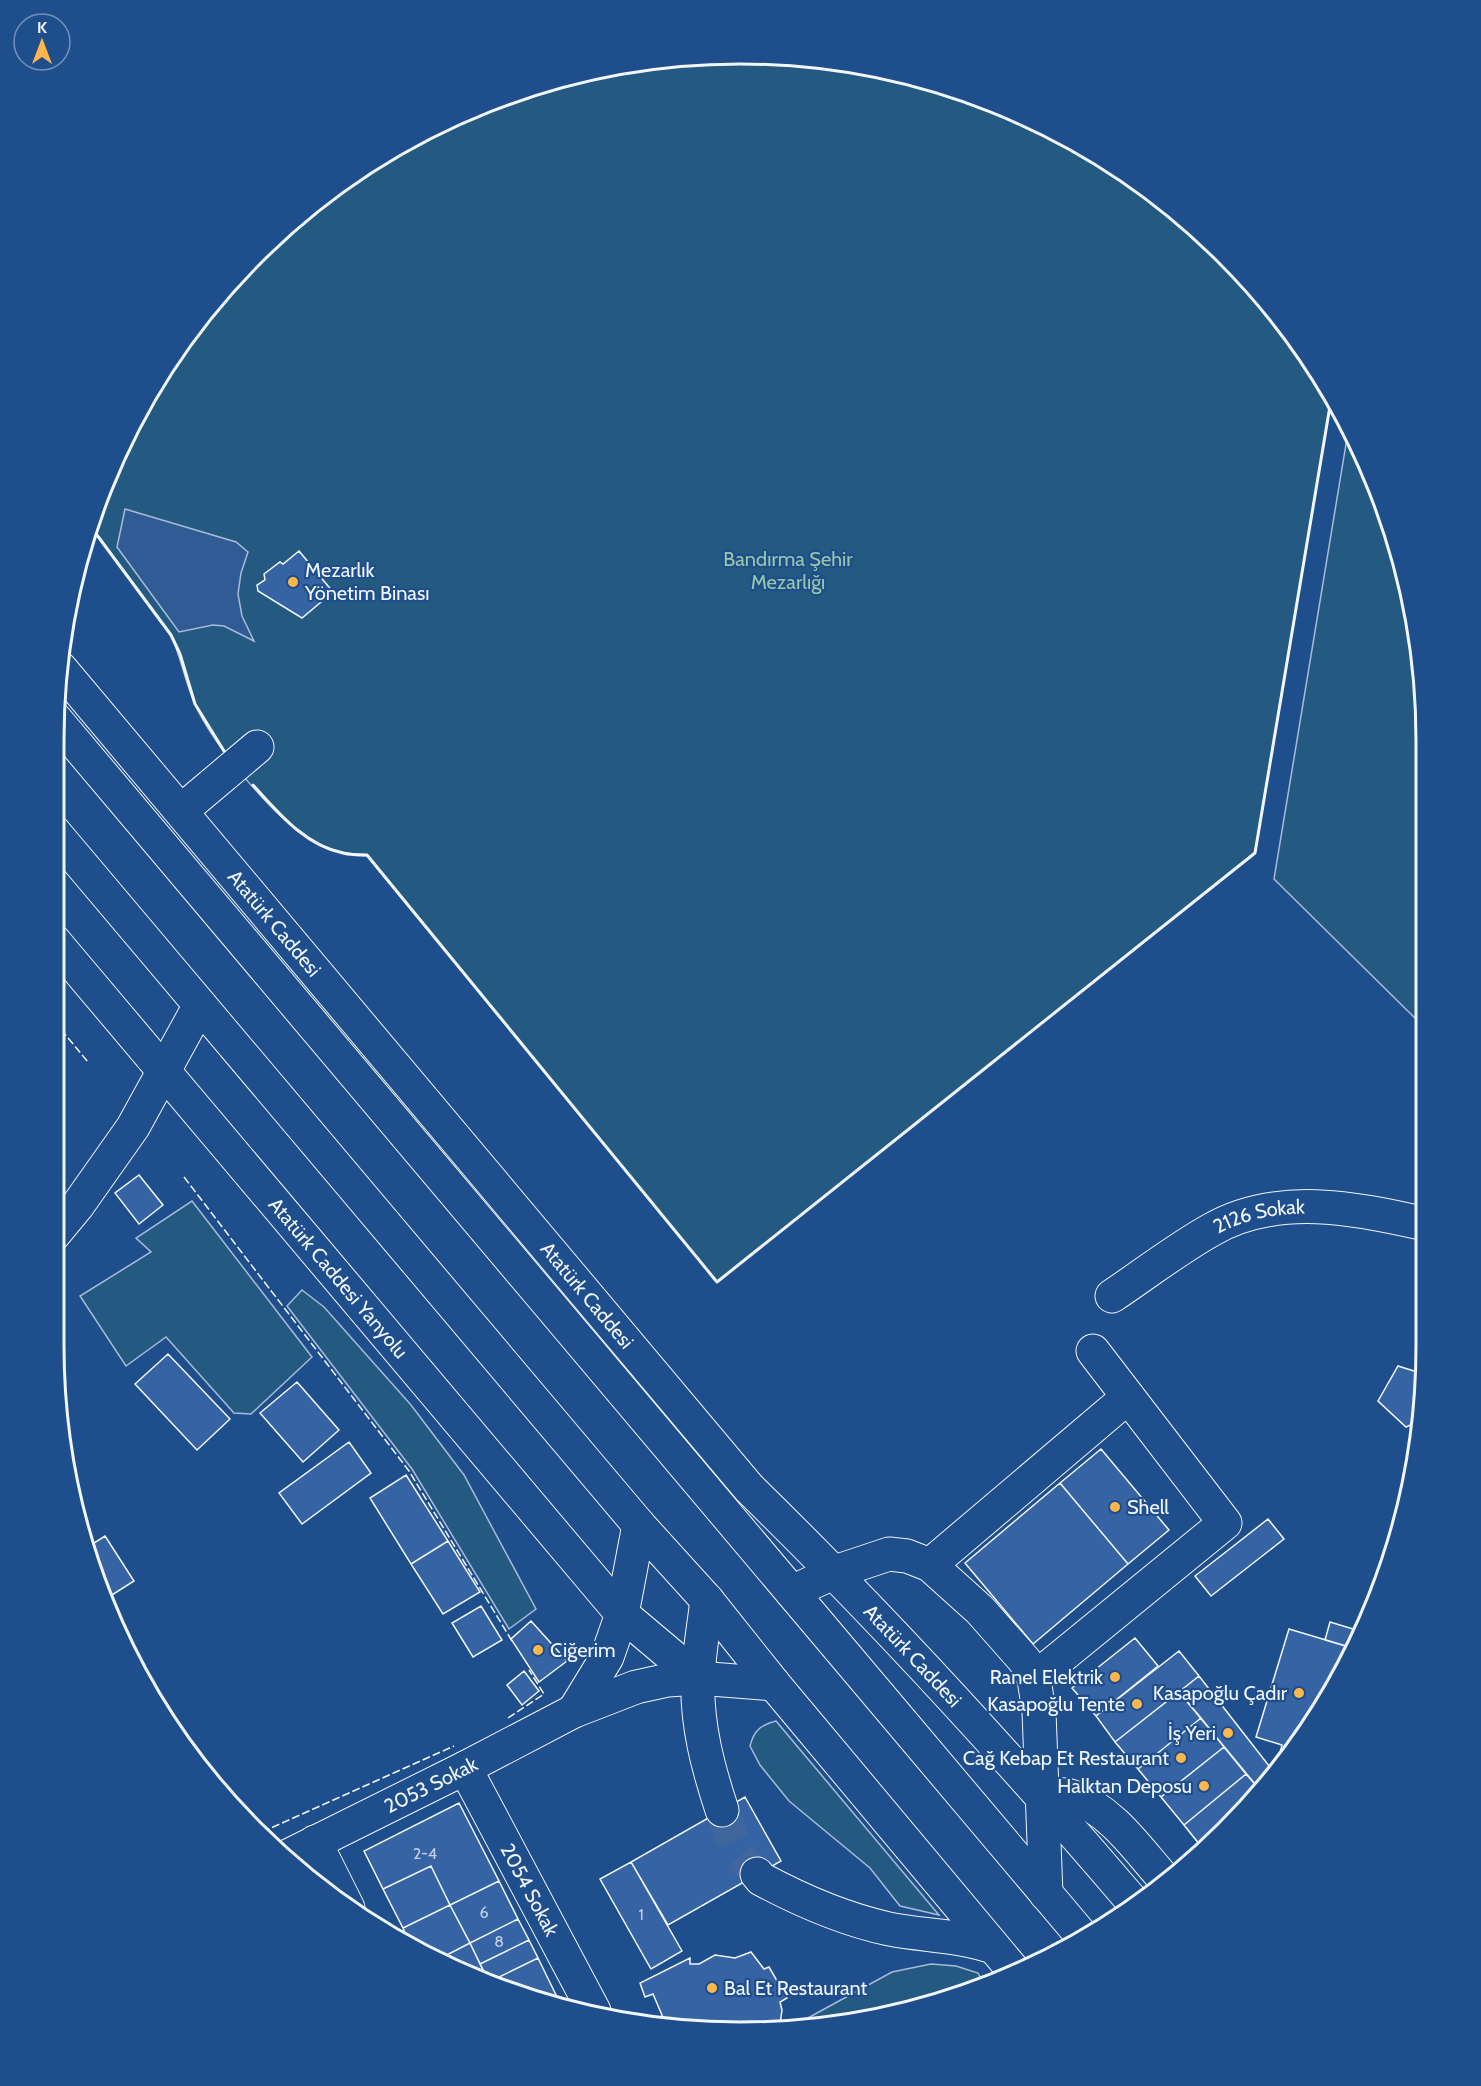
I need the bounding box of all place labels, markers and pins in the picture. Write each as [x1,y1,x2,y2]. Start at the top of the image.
place label: Mezarlık Yönetim Binası [304,558,429,605]
marker: Mezarlık Yönetim Binası [286,575,300,589]
place label: Shell [1127,1495,1169,1519]
marker: Shell [1108,1500,1122,1514]
place label: Ciğerim [550,1638,615,1662]
marker: Ciğerim [531,1643,545,1657]
place label: Ranel Elektrik [990,1665,1103,1689]
marker: Ranel Elektrik [1108,1670,1122,1684]
place label: Kasapoğlu Çadır [1153,1681,1288,1705]
marker: Kasapoğlu Çadır [1292,1686,1306,1700]
place label: Kasapoğlu Tente [987,1692,1125,1716]
marker: Kasapoğlu Tente [1130,1697,1144,1711]
place label: İş Yeri [1168,1721,1216,1745]
marker: İş Yeri [1221,1726,1235,1740]
place label: Cağ Kebap Et Restaurant [963,1746,1169,1770]
marker: Cağ Kebap Et Restaurant [1174,1751,1188,1765]
place label: Halktan Deposu [1057,1774,1192,1798]
marker: Halktan Deposu [1197,1779,1211,1793]
place label: Bal Et Restaurant [724,1976,868,2000]
marker: Bal Et Restaurant [705,1981,719,1995]

